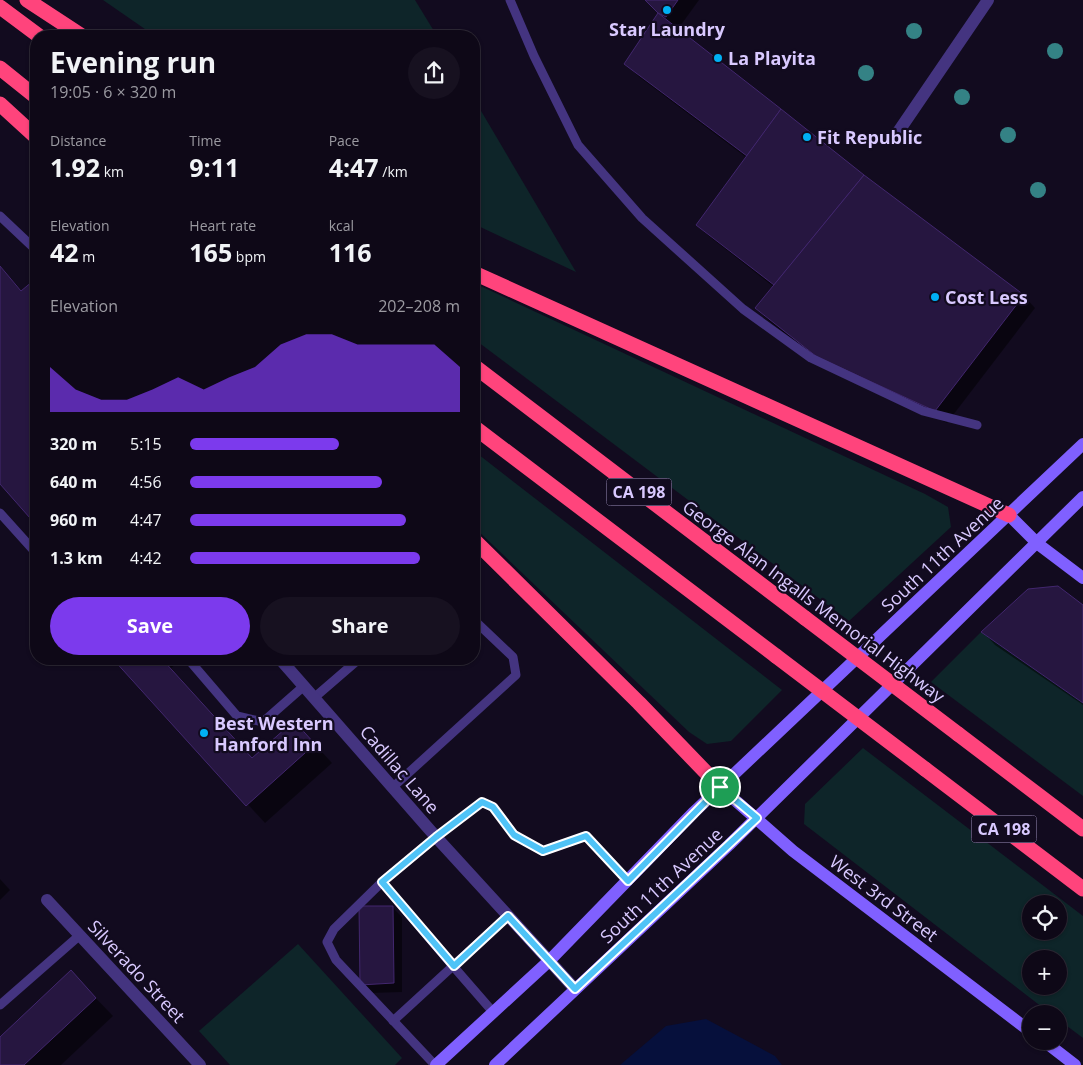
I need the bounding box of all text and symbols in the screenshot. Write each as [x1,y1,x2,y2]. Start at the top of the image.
marker: Star Laundry [661,4,673,16]
place label: Star Laundry [609,17,726,41]
text: Evening run [50,43,216,81]
place label: La Playita [728,46,816,70]
button: share [408,47,460,99]
marker: La Playita [712,52,724,64]
text: 19:05 · 6 × 320 m [50,81,176,103]
place label: Fit Republic [817,125,922,149]
text: Distance [50,131,106,150]
text: Time [189,131,221,150]
text: Pace [329,131,359,150]
marker: Fit Republic [801,131,813,143]
text: 1.92 [50,150,100,184]
text: 9:11 [189,150,239,184]
text: 4:47 [329,150,379,184]
text: km [100,162,124,181]
text: /km [379,162,408,181]
text: Elevation [50,216,109,235]
text: Heart rate [189,216,256,235]
text: kcal [329,216,354,235]
text: 42 [50,235,79,269]
text: 165 [189,235,232,269]
text: 116 [329,235,372,269]
text: m [79,247,95,266]
text: bpm [232,247,266,266]
place label: Cost Less [945,285,1028,309]
marker: Cost Less [929,291,941,303]
text: Elevation [50,295,118,317]
text: 202–208 m [378,295,460,317]
text: 320 m [50,433,97,455]
text: 5:15 [130,433,162,455]
text: 640 m [50,471,97,493]
text: 4:56 [130,471,162,493]
road number: CA 198 [606,478,672,506]
street label: South 11th Avenue [876,491,1008,617]
street label: George Alan Ingalls Memorial Highway [678,494,951,708]
text: 960 m [50,509,97,531]
text: 4:47 [130,509,162,531]
text: 1.3 km [50,547,103,569]
text: 4:42 [130,547,162,569]
button: Save [50,597,250,655]
button: Share [260,597,460,655]
place label: Best Western Hanford Inn [214,711,334,756]
street label: Cadillac Lane [355,720,445,818]
marker: Best Western Hanford Inn [198,727,210,739]
pin [699,766,741,808]
icon: arrive [706,773,734,801]
road number: CA 198 [972,816,1036,842]
street label: South 11th Avenue [595,822,727,948]
street label: West 3rd Street [825,849,943,947]
map controls [1022,895,1067,1050]
button: locate [1022,895,1067,940]
street label: Silverado Street [83,914,191,1028]
button: + [1022,950,1067,995]
button: − [1022,1005,1067,1050]

